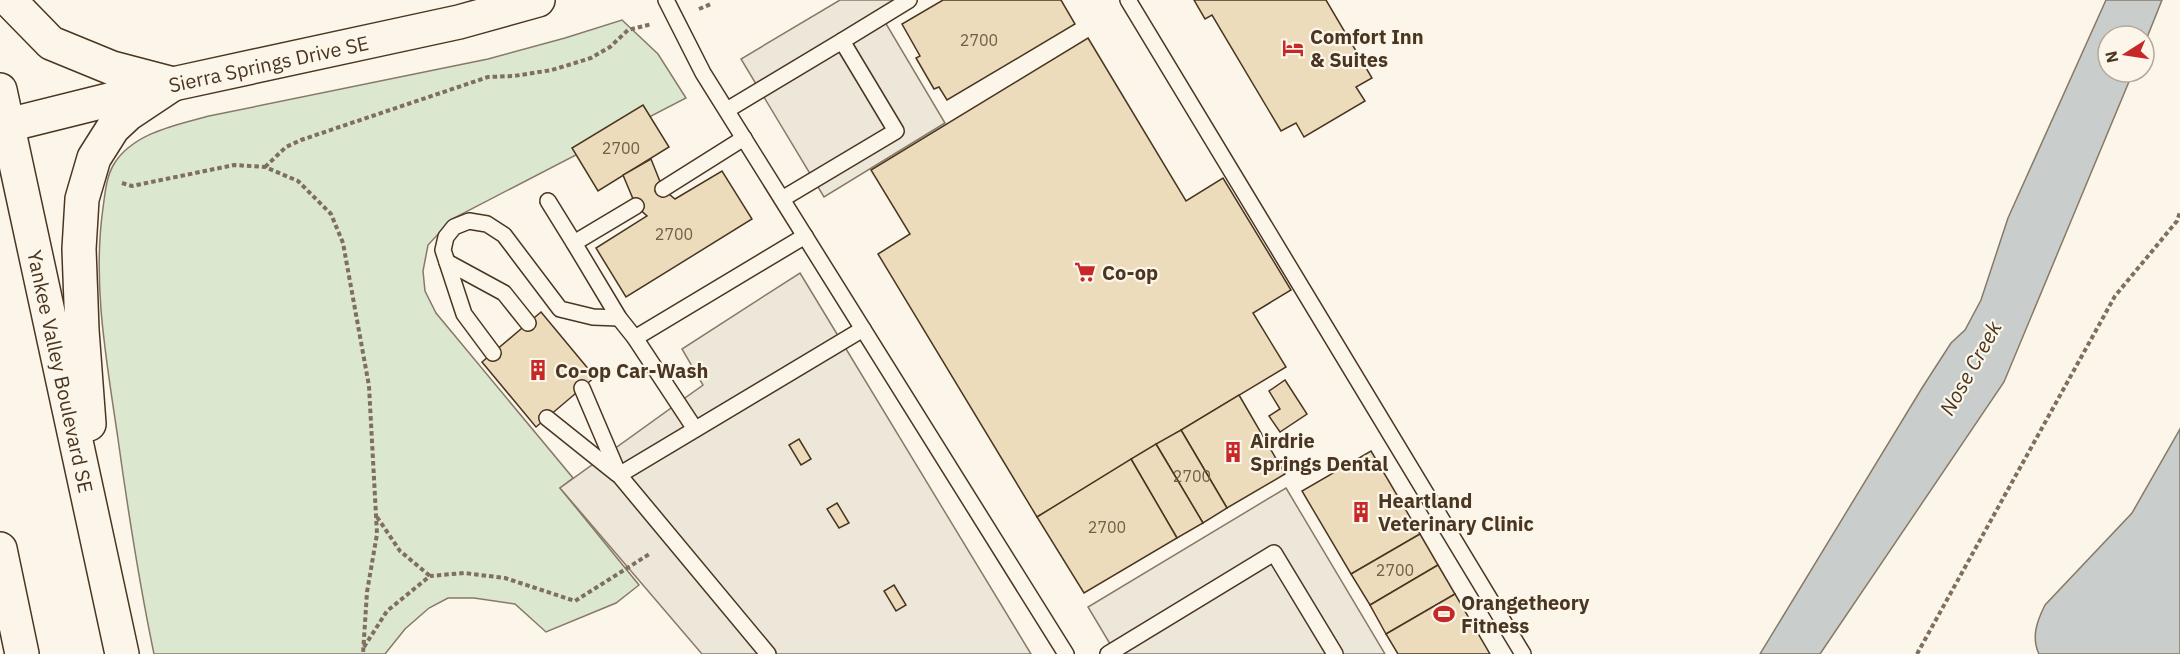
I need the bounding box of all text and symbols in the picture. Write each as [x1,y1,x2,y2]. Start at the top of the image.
place label: Comfort Inn & Suites [1310,23,1424,73]
north arrow [2096,24,2156,84]
street label: Sierra Springs Drive SE [166,28,371,98]
house number: 2700 [960,30,998,50]
hotel icon: Comfort Inn & Suites [1281,36,1305,60]
text: N [2100,49,2122,65]
house number: 2700 [602,138,640,158]
house number: 2700 [655,224,693,244]
street label: Yankee Valley Boulevard SE [22,248,100,495]
place label: Co-op [1102,259,1158,286]
supermarket icon: Co-op [1073,260,1097,284]
water label: Nose Creek [1933,315,2008,420]
place label: Co-op Car-Wash [555,357,709,384]
building icon: Co-op Car-Wash [526,358,550,382]
place label: Airdrie Springs Dental [1250,427,1388,477]
building icon: Airdrie Springs Dental [1221,440,1245,464]
house number: 2700 [1173,466,1211,486]
place label: Heartland Veterinary Clinic [1378,487,1534,537]
building icon: Heartland Veterinary Clinic [1349,500,1373,524]
house number: 2700 [1088,517,1126,537]
house number: 2700 [1376,560,1414,580]
place label: Orangetheory Fitness [1461,589,1590,639]
sports icon: Orangetheory Fitness [1432,602,1456,626]

